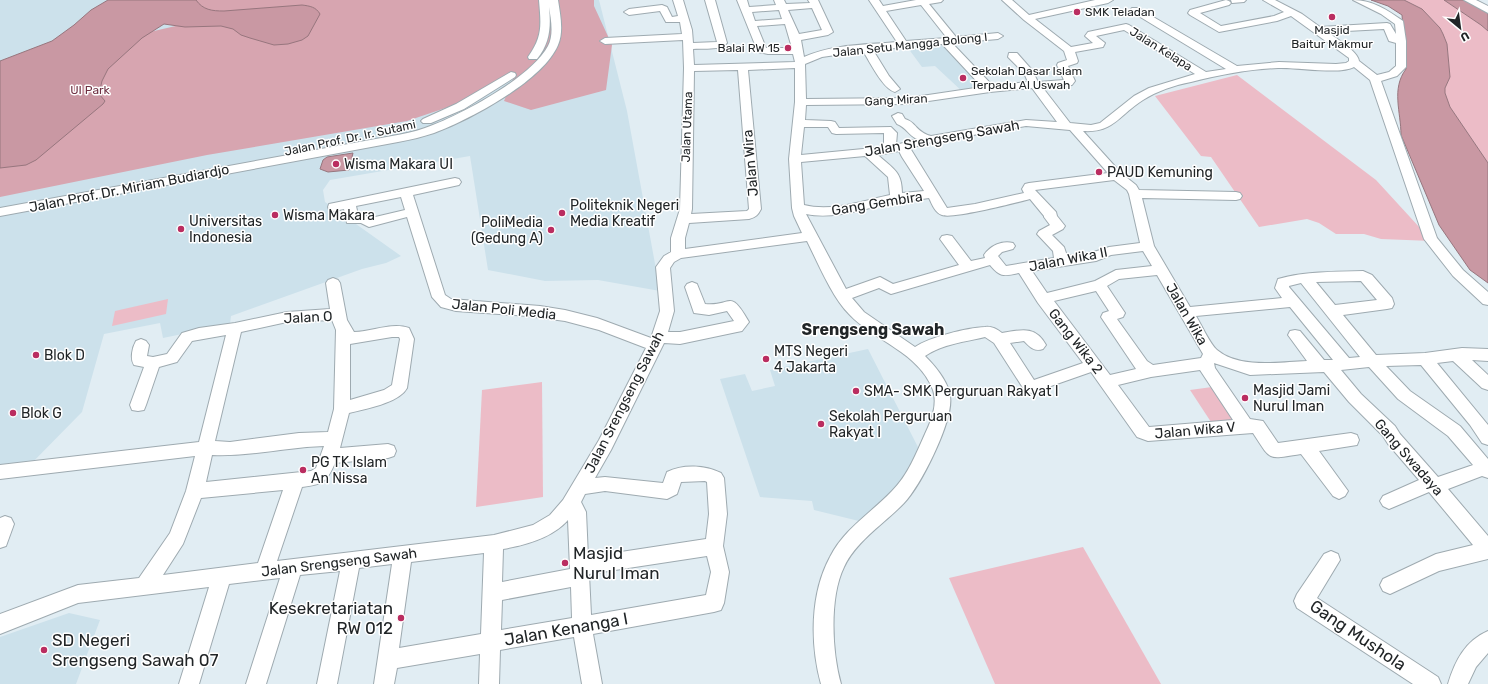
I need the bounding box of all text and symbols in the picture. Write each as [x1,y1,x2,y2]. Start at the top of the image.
place label: SMK Teladan [1085,5,1155,19]
marker: SMK Teladan [1072,7,1082,17]
north arrow [1440,8,1480,48]
marker: Masjid Baitur Makmur [1327,12,1337,22]
place label: Masjid Baitur Makmur [1291,23,1373,51]
street label: Jalan Kelapa [1127,24,1195,74]
text: U [1458,29,1471,44]
street label: Jalan Setu Mangga Bolong I [832,30,988,60]
place label: Balai RW 15 [718,41,780,55]
marker: Balai RW 15 [783,43,793,53]
place label: Sekolah Dasar Islam Terpadu Al Uswah [971,64,1082,92]
marker: Sekolah Dasar Islam Terpadu Al Uswah [958,73,968,83]
park label: UI Park [70,83,111,97]
street label: Jalan Utama [679,91,695,163]
street label: Gang Miran [864,91,928,109]
street label: Jalan Srengseng Sawah [863,116,1021,161]
street label: Jalan Prof. Dr. Ir. Sutami [283,117,417,159]
street label: Jalan Wira [739,129,762,197]
place label: Wisma Makara UI [344,156,453,173]
marker: Wisma Makara UI [331,159,341,169]
street label: Jalan Prof. Dr. Miriam Budiardjo [27,161,231,216]
place label: PAUD Kemuning [1107,164,1213,181]
marker: PAUD Kemuning [1094,167,1104,177]
street label: Gang Gembira [830,188,924,219]
place label: Politeknik Negeri Media Kreatif [570,197,679,230]
place label: Wisma Makara [283,207,375,224]
marker: Politeknik Negeri Media Kreatif [557,208,567,218]
marker: Wisma Makara [270,210,280,220]
place label: Universitas Indonesia [189,213,262,246]
place label: PoliMedia (Gedung A) [471,214,543,247]
marker: Universitas Indonesia [176,224,186,234]
marker: PoliMedia (Gedung A) [546,225,556,235]
street label: Jalan Wika II [1027,244,1109,275]
street label: Jalan Wika [1162,280,1211,348]
street label: Jalan Poli Media [451,296,557,323]
street label: Gang Wika 2 [1045,305,1106,377]
street label: Jalan O [283,308,333,327]
district label: Srengseng Sawah [802,320,944,339]
street label: Jalan Srengseng Sawah [581,328,668,476]
place label: MTS Negeri 4 Jakarta [774,343,848,376]
place label: Blok D [44,347,85,364]
marker: Blok D [31,350,41,360]
marker: MTS Negeri 4 Jakarta [761,354,771,364]
place label: Masjid Jami Nurul Iman [1253,382,1330,415]
place label: SMA- SMK Perguruan Rakyat I [864,383,1059,400]
marker: SMA- SMK Perguruan Rakyat I [851,386,861,396]
marker: Masjid Jami Nurul Iman [1240,393,1250,403]
place label: Blok G [21,405,62,422]
marker: Blok G [8,408,18,418]
place label: Sekolah Perguruan Rakyat I [829,408,952,441]
street label: Gang Swadaya [1371,415,1447,499]
marker: Sekolah Perguruan Rakyat I [816,419,826,429]
street label: Jalan Wika V [1154,419,1236,442]
place label: PG TK Islam An Nissa [311,454,387,487]
marker: PG TK Islam An Nissa [298,465,308,475]
place label: Masjid Nurul Iman [573,543,659,583]
street label: Jalan Srengseng Sawah [260,544,418,581]
marker: Masjid Nurul Iman [560,558,570,568]
street label: Gang Mushola [1306,596,1410,674]
place label: Kesekretariatan RW 012 [269,598,393,638]
street label: Jalan Kenanga I [502,608,630,650]
marker: Kesekretariatan RW 012 [396,613,406,623]
place label: SD Negeri Srengseng Sawah 07 [52,630,219,670]
marker: SD Negeri Srengseng Sawah 07 [39,645,49,655]

